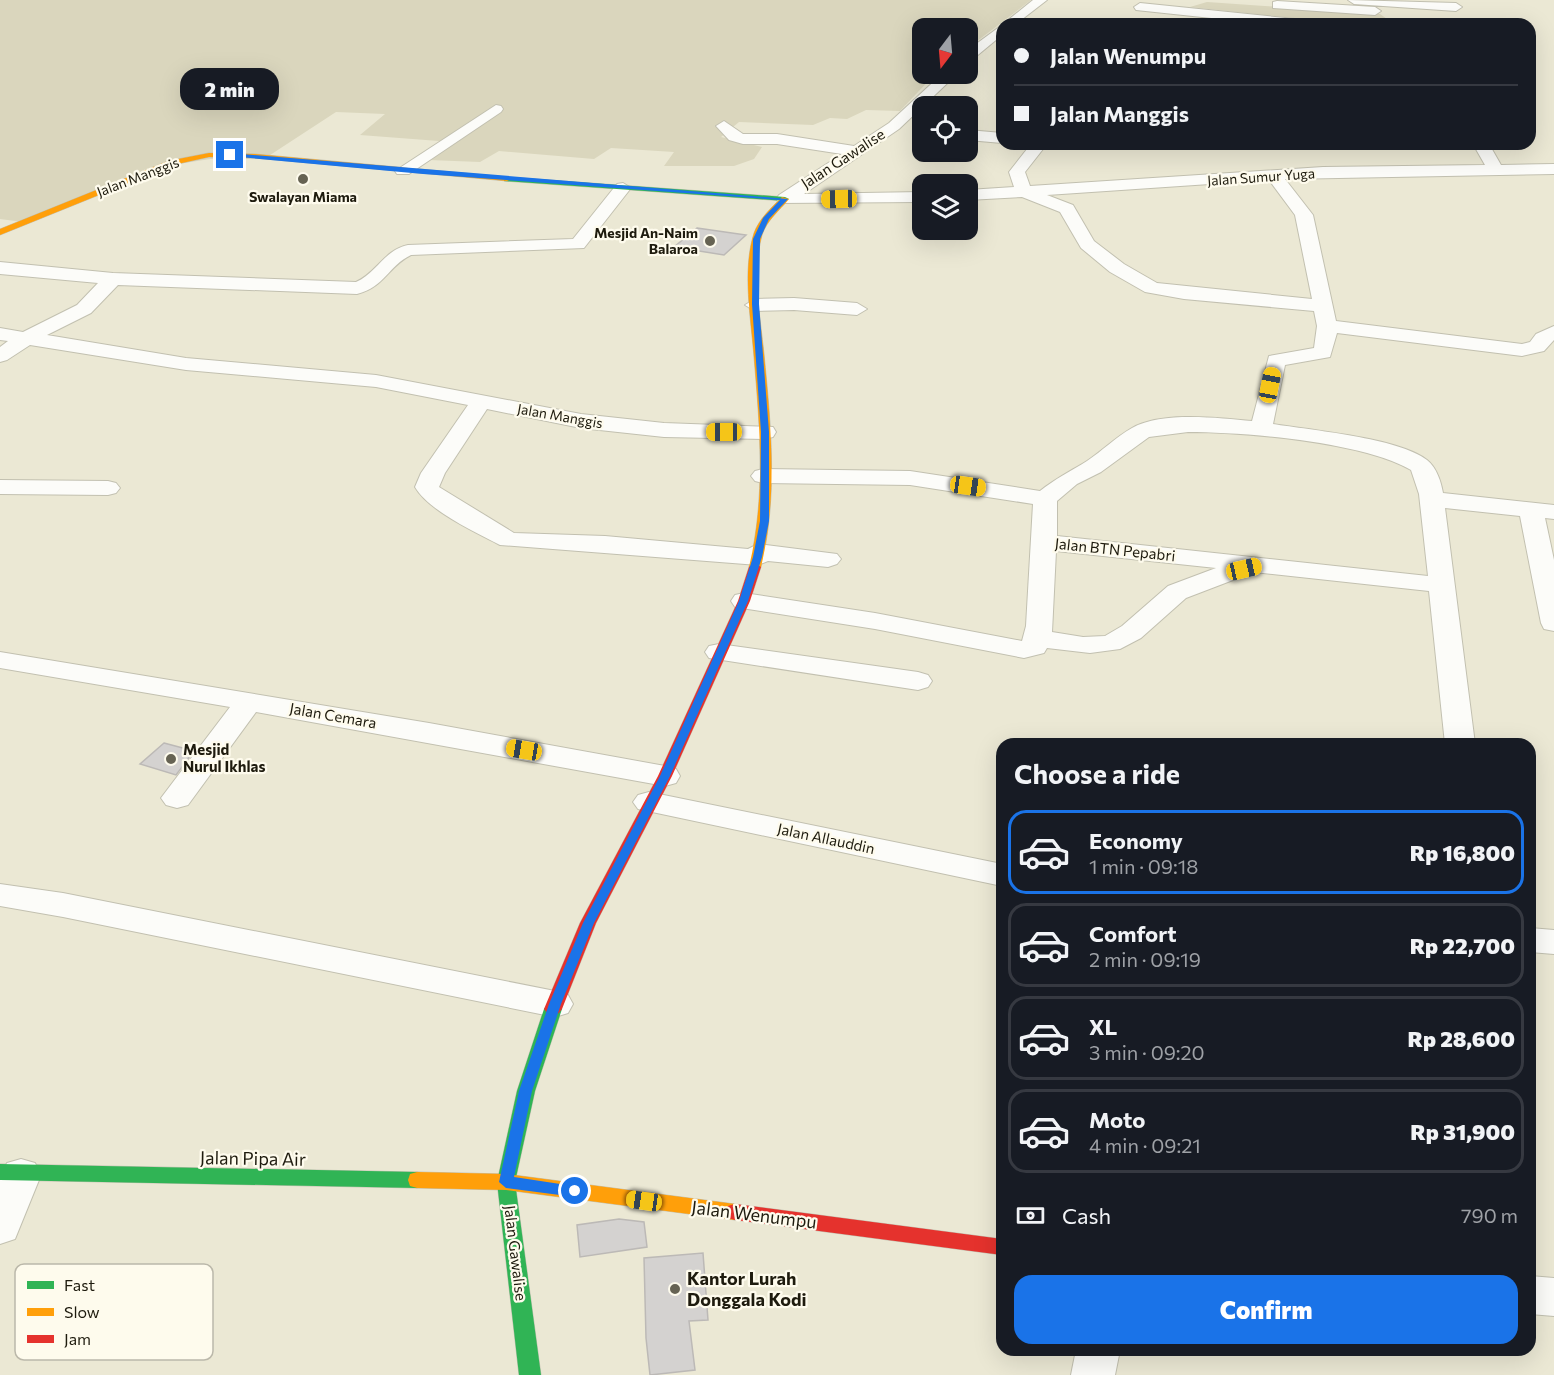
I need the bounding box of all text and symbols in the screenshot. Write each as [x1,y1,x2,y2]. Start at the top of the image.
north arrow [912,18,978,84]
map controls [912,18,978,240]
text: Jalan Wenumpu [1050,42,1206,69]
callout: 2 min [180,68,280,110]
text: 2 min [204,77,255,101]
button: locate [912,96,978,162]
text: Jalan Manggis [1050,100,1189,127]
street label: Jalan Gawalise [797,124,888,192]
route end [216,141,243,168]
street label: Jalan Manggis [94,153,181,200]
street label: Jalan Sumur Yuga [1206,164,1316,189]
marker: Swalayan Miama [296,172,310,186]
button: layers [912,174,978,240]
place label: Swalayan Miama [249,188,357,205]
car [821,190,857,208]
place label: Mesjid An-Naim Balaroa [594,224,698,257]
marker: Mesjid An-Naim Balaroa [703,234,717,248]
car [1258,366,1282,404]
street label: Jalan Manggis [516,400,604,431]
car [706,423,742,441]
car [949,475,987,497]
street label: Jalan BTN Pepabri [1054,534,1176,564]
car [1224,556,1264,582]
street label: Jalan Cemara [288,698,378,732]
car [505,738,543,762]
place label: Mesjid Nurul Ikhlas [183,740,266,775]
marker: Mesjid Nurul Ikhlas [164,752,178,766]
text: Choose a ride [1014,757,1180,790]
street label: Jalan Allauddin [776,819,877,857]
icon: car [1017,825,1071,879]
text: Economy [1089,827,1183,854]
text: Rp 16,800 [1410,839,1515,866]
text: 1 min · 09:18 [1089,854,1198,878]
icon: car [1017,918,1071,972]
text: Comfort [1089,920,1177,947]
text: Rp 22,700 [1410,932,1515,959]
text: 2 min · 09:19 [1089,947,1201,971]
icon: car [1017,1011,1071,1065]
text: XL [1089,1013,1117,1040]
text: Rp 28,600 [1408,1025,1515,1052]
text: 3 min · 09:20 [1089,1040,1205,1064]
icon: car [1017,1104,1071,1158]
text: Moto [1089,1106,1145,1133]
text: Rp 31,900 [1410,1118,1515,1145]
text: 4 min · 09:21 [1089,1133,1201,1157]
street label: Jalan Pipa Air [200,1146,306,1170]
route start [561,1177,588,1204]
car [625,1190,663,1212]
street label: Jalan Wenumpu [690,1195,818,1233]
icon: cash [1014,1199,1047,1232]
text: Cash [1062,1202,1111,1229]
text: 790 m [1461,1203,1518,1227]
street label: Jalan Gawalise [501,1204,531,1302]
legend [15,1264,213,1360]
place label: Kantor Lurah Donggala Kodi [687,1267,807,1310]
text: Fast [64,1275,95,1294]
button: Confirm [1014,1275,1518,1344]
marker: Kantor Lurah Donggala Kodi [668,1282,682,1296]
text: Slow [64,1302,100,1321]
text: Jam [64,1329,91,1348]

